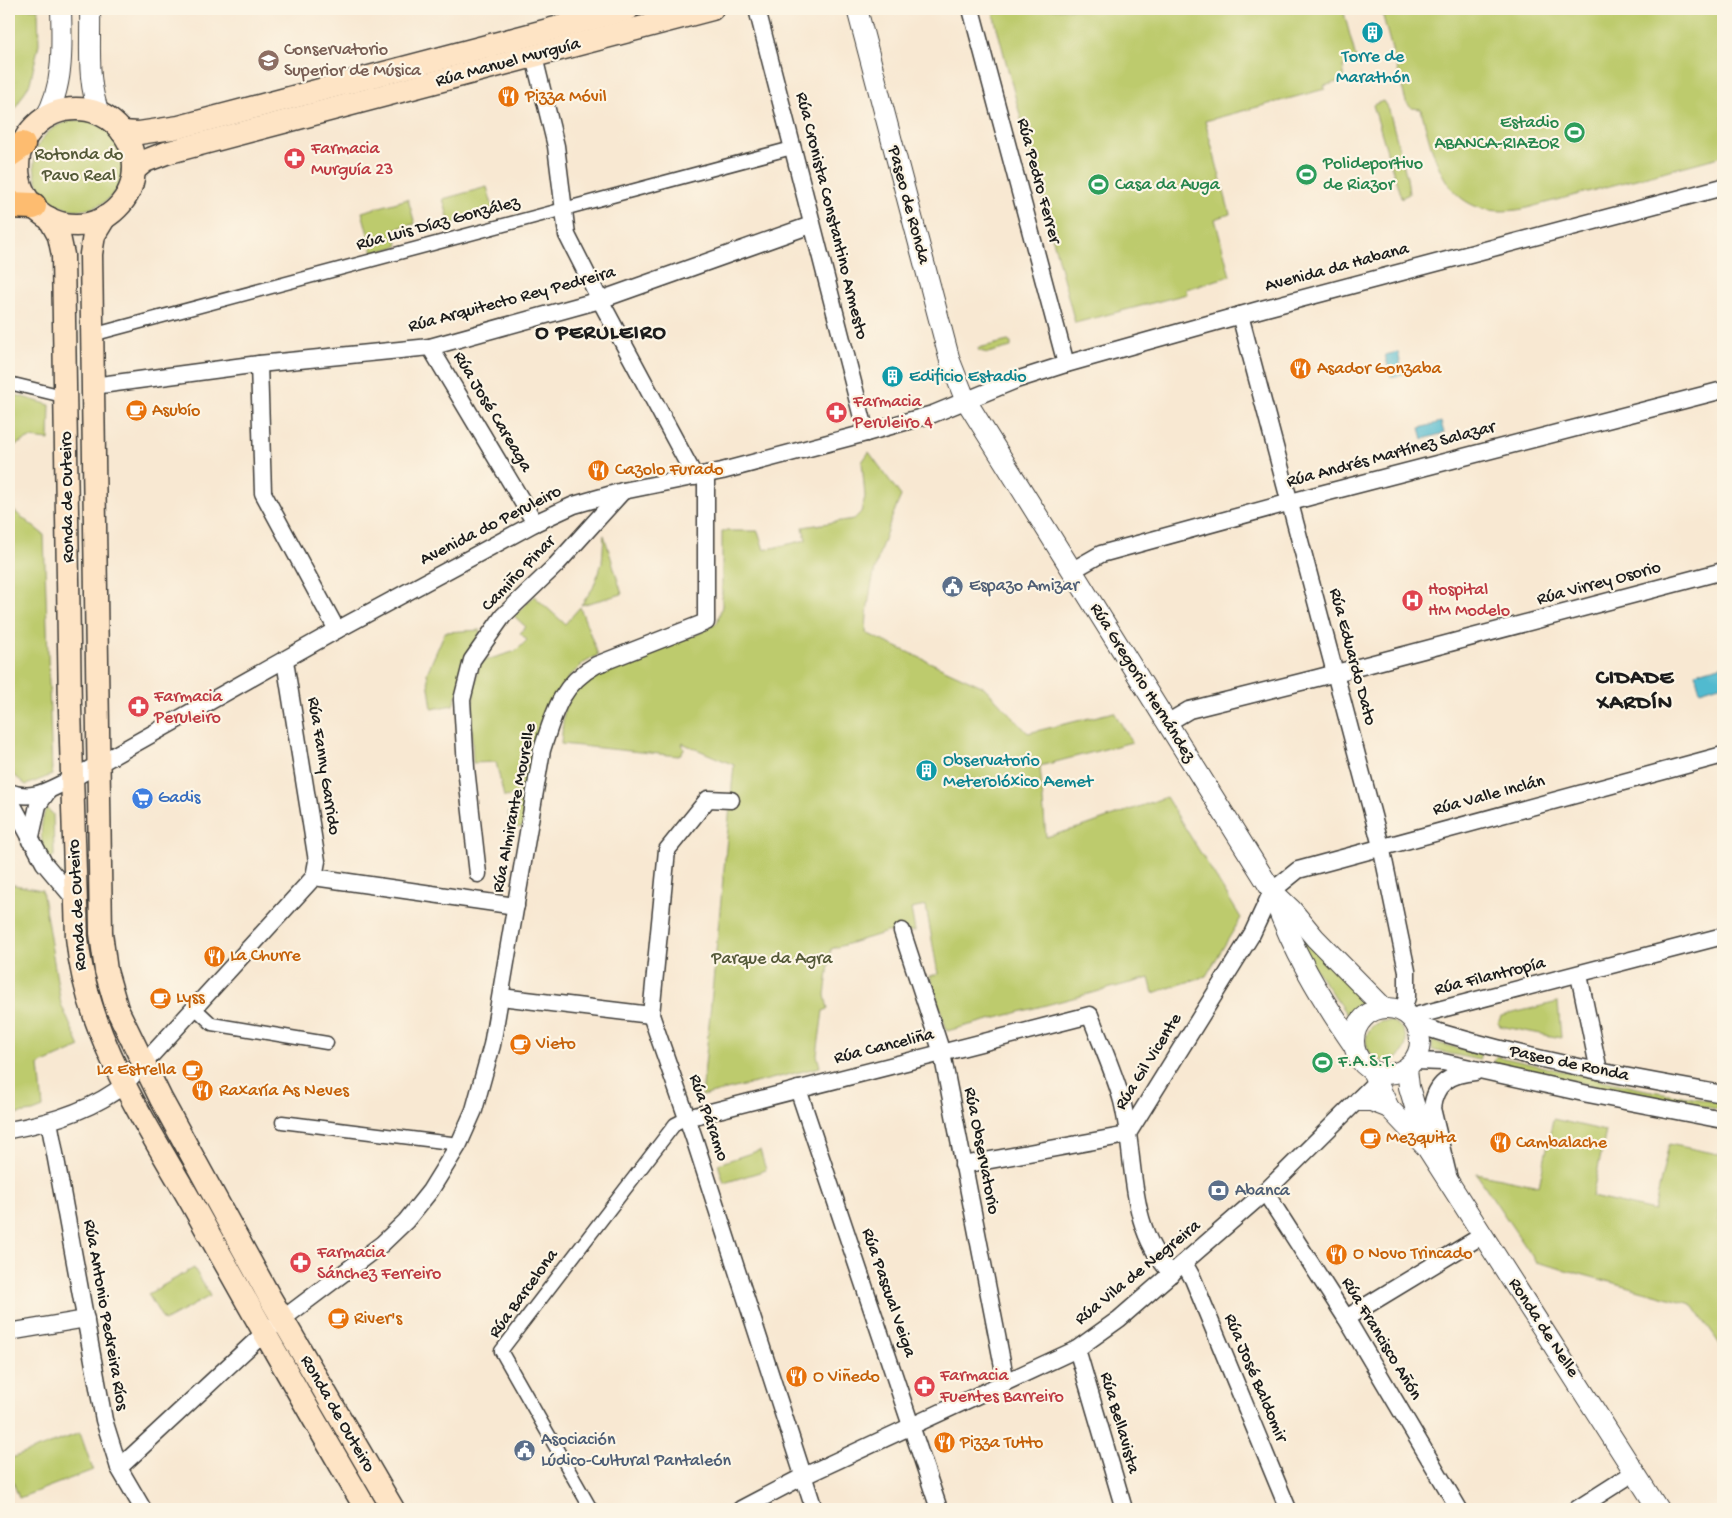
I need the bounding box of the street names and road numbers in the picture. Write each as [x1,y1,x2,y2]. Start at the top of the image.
street label: Rúa Manuel Murguía [433,33,584,92]
street label: Rúa Cronista Constantino Armesto [790,90,872,342]
street label: Rúa Pedro Ferrer [1011,116,1065,247]
street label: Paseo de Ronda [882,143,934,267]
street label: Rúa Luis Díaz González [354,192,523,256]
street label: Avenida da Habana [1263,238,1412,297]
street label: Rúa Arquitecto Rey Pedreira [406,262,619,338]
street label: Rúa José Careaga [448,348,537,477]
street label: Rúa Andrés Martínez Salazar [1284,417,1499,493]
street label: Ronda de Outeiro [56,431,80,563]
street label: Avenida do Peruleiro [417,481,565,571]
street label: Camiño Pinar [478,531,561,616]
street label: Rúa Virrey Osorio [1535,557,1663,611]
street label: Rúa Eduardo Dato [1324,586,1380,728]
street label: Rúa Gregorio Hernández [1084,600,1200,767]
street label: Rúa Fanny Garrido [302,695,344,837]
street label: Rúa Almirante Mourelle [488,721,542,895]
street label: Rúa Valle Inclán [1431,771,1548,821]
street label: Ronda de Outeiro [64,839,92,971]
street label: Rúa Filantropía [1432,953,1549,1001]
street label: Rúa Gil Vicente [1111,1009,1187,1114]
street label: Rúa Canceliña [832,1024,937,1070]
street label: Paseo de Ronda [1506,1041,1632,1087]
street label: Rúa Páramo [683,1072,733,1164]
street label: Rúa Observatorio [958,1086,1004,1216]
street label: Rúa Vila de Negreira [1071,1215,1206,1330]
street label: Rúa Antonio Pedreira Ríos [78,1218,132,1413]
street label: Rúa Pascual Veiga [856,1226,920,1361]
street label: Rúa Barcelona [485,1245,564,1343]
street label: Rúa Francisco Añón [1336,1274,1426,1405]
street label: Ronda de Nelle [1503,1274,1583,1382]
street label: Rúa José Baldomir [1219,1311,1292,1447]
street label: Ronda de Outeiro [295,1352,379,1476]
street label: Rúa Bellavista [1095,1370,1144,1477]

